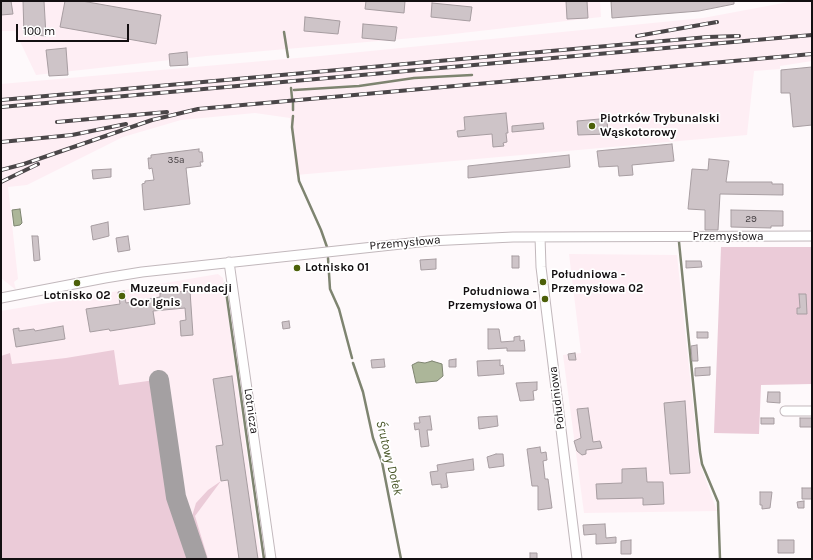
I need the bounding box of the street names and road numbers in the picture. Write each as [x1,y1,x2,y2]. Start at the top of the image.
street label: Przemysłowa [692,230,764,244]
street label: Przemysłowa [369,233,441,253]
street label: Południowa [546,366,568,430]
street label: Lotnicza [241,387,261,435]

